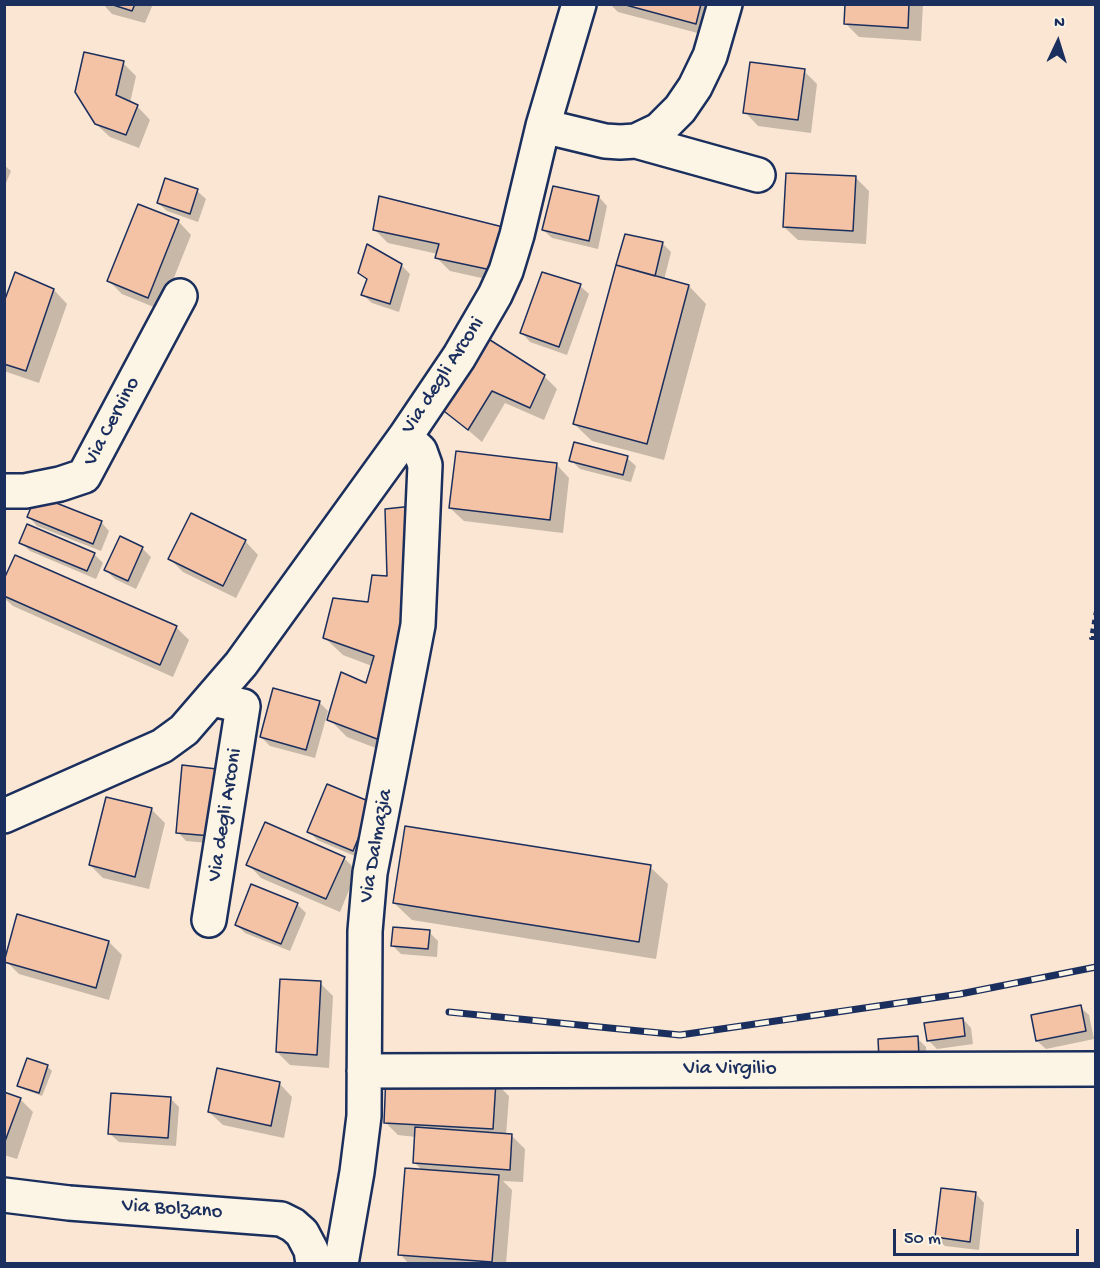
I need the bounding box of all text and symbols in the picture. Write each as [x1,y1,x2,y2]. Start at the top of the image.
north arrow [1028,12,1088,72]
text: N [1053,14,1065,33]
street label: Via degli Arconi [397,313,491,439]
street label: Via Cervino [79,373,147,471]
street label: Via degli Arconi [203,747,249,883]
street label: Via Dalmazia [355,787,399,905]
street label: Via Virgilio [683,1057,777,1083]
street label: Via Bolzano [121,1194,223,1226]
scale bar [896,1217,1082,1255]
text: 50 m [904,1229,941,1250]

